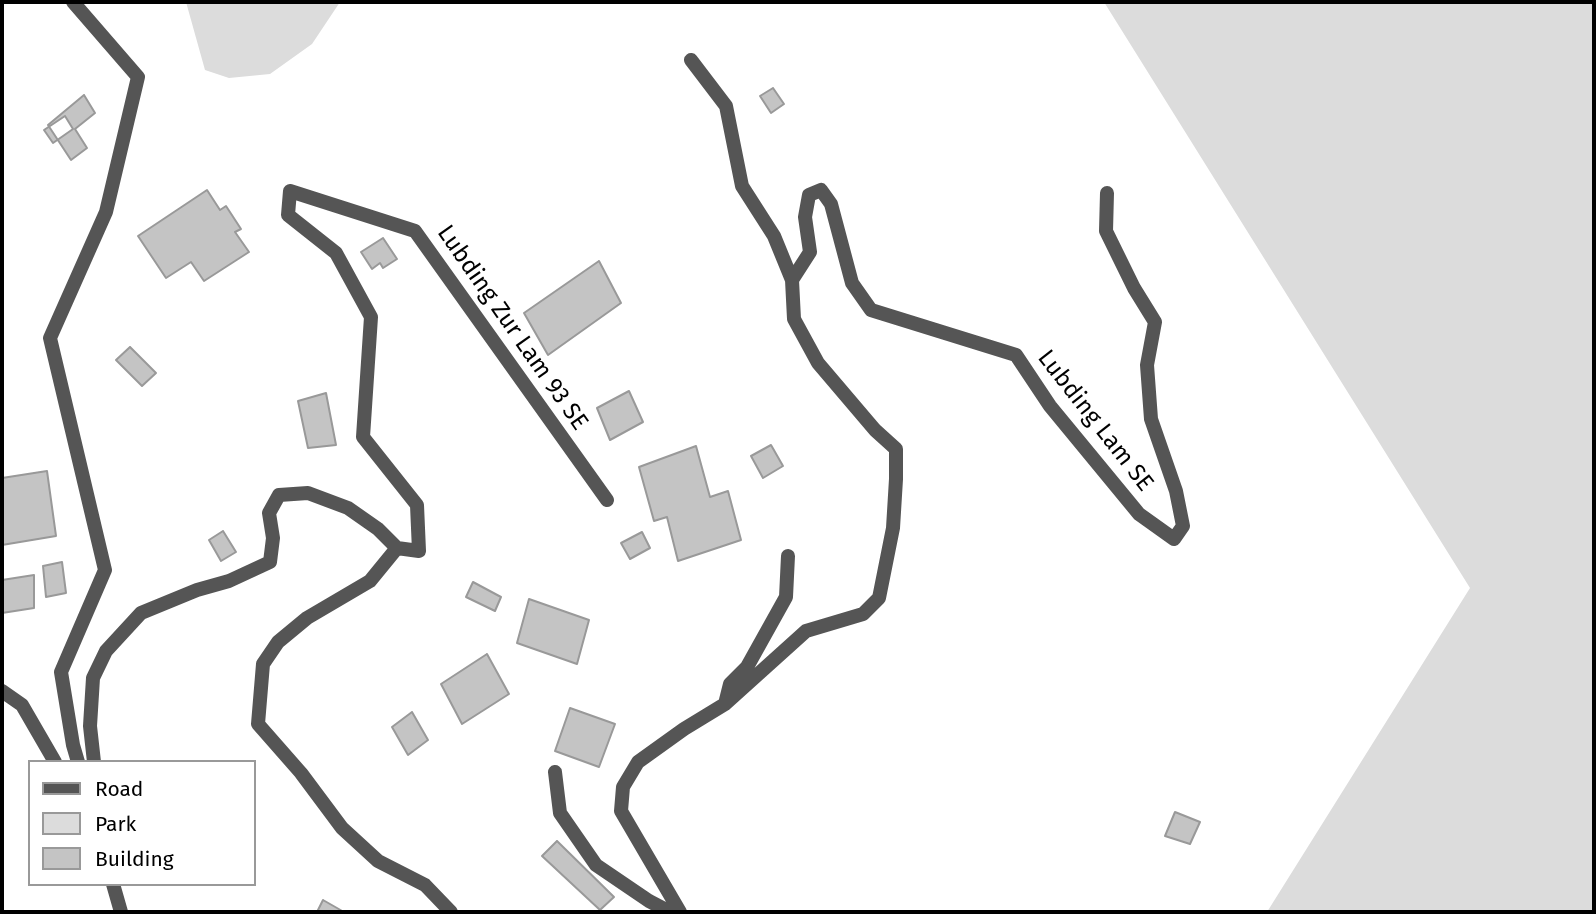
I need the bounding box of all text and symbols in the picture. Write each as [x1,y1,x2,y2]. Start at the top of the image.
street label: Lubding Zur Lam 93 SE [430,220,594,436]
street label: Lubding Lam SE [1031,345,1159,497]
legend [28,760,256,886]
text: Road [95,776,143,802]
text: Park [95,811,136,837]
text: Building [95,846,174,872]

